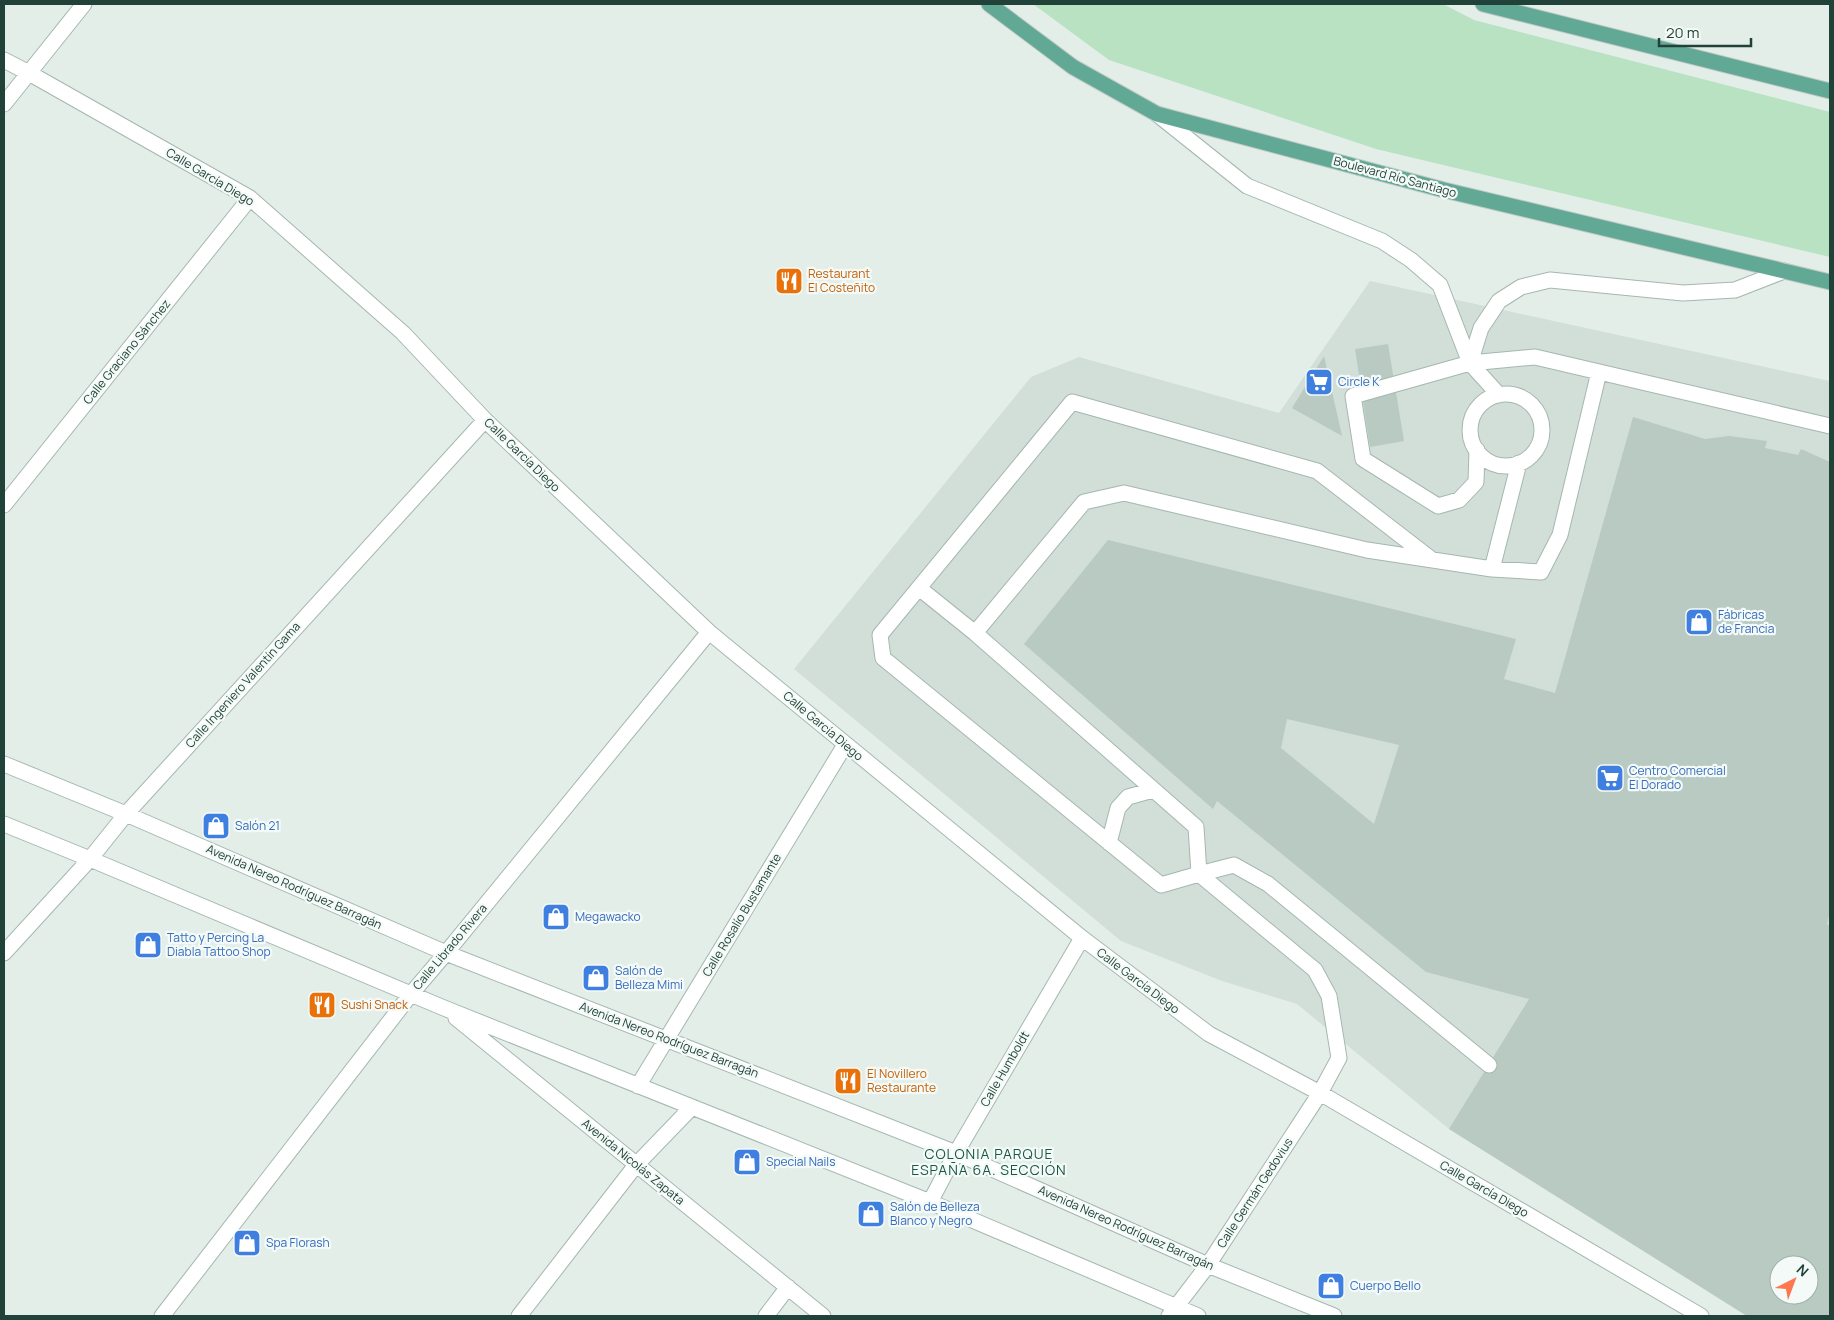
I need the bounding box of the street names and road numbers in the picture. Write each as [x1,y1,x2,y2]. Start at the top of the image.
street label: Calle García Diego [163,144,258,210]
street label: Boulevard Río Santiago [1332,152,1459,201]
street label: Calle Graciano Sánchez [79,296,174,408]
street label: Calle García Diego [480,414,564,495]
street label: Calle Ingeniero Valentín Gama [181,618,304,751]
street label: Calle García Diego [780,687,867,764]
street label: Avenida Nereo Rodríguez Barragán [204,840,385,933]
street label: Calle Rosalío Bustamante [698,850,785,979]
street label: Calle Librado Rivera [409,900,491,993]
street label: Calle García Diego [1093,944,1183,1017]
street label: Avenida Nereo Rodríguez Barragán [577,997,761,1082]
street label: Calle Humboldt [976,1028,1033,1110]
street label: Avenida Nicolás Zapata [578,1115,688,1208]
street label: Calle Germán Gedovius [1213,1134,1297,1251]
street label: Calle García Diego [1437,1156,1532,1221]
street label: Avenida Nereo Rodríguez Barragán [1036,1181,1217,1274]

